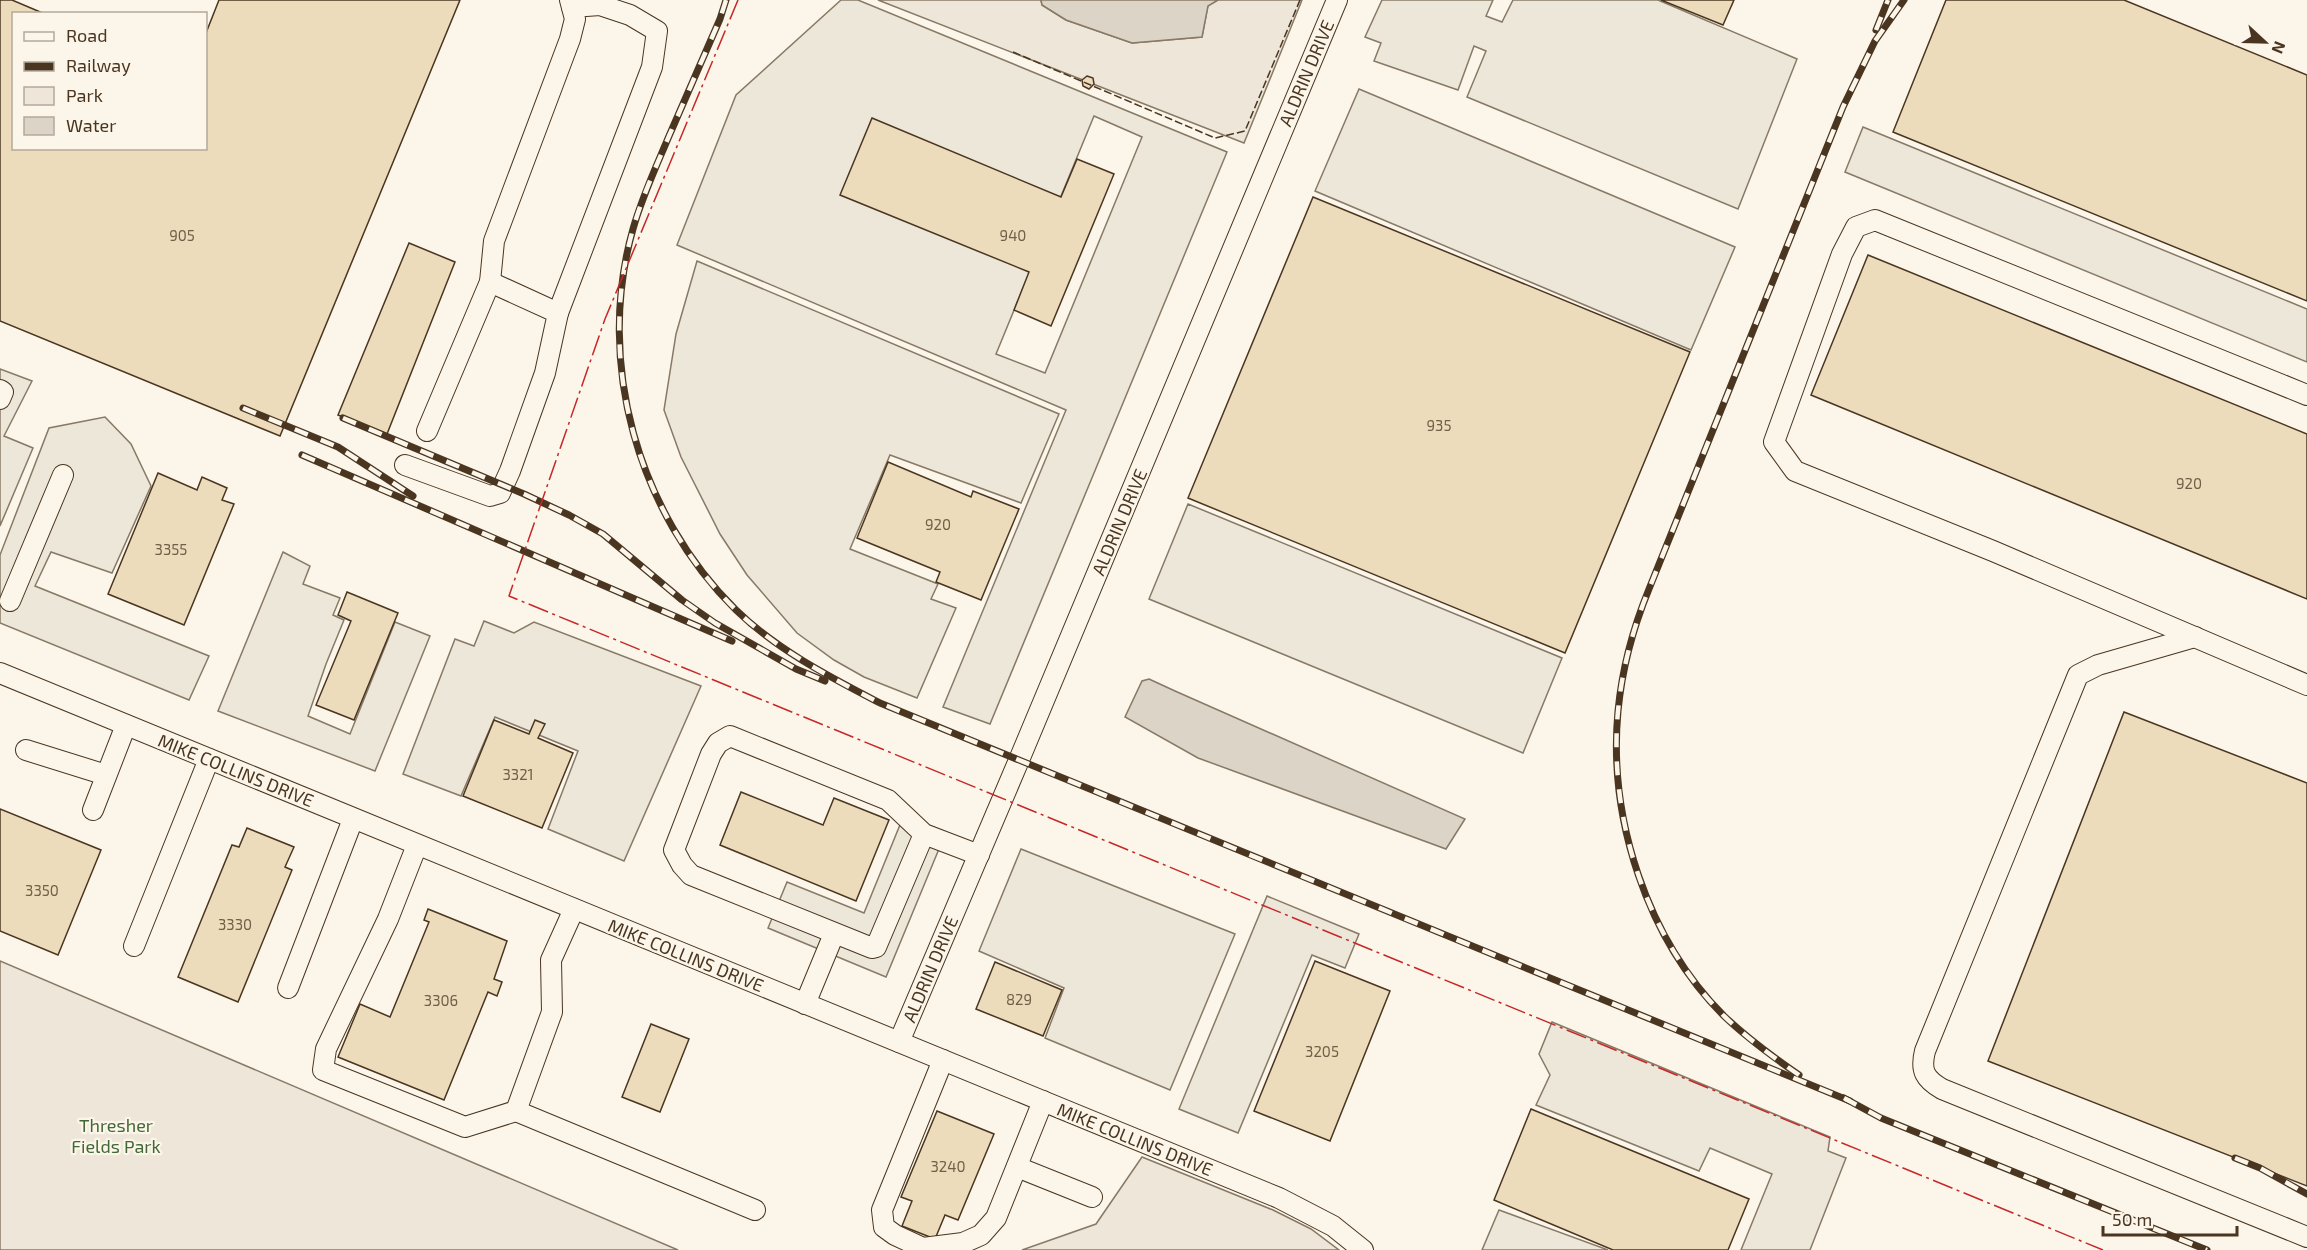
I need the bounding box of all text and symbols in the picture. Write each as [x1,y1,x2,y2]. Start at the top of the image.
legend [12,12,207,150]
north arrow [2235,12,2295,72]
street label: ALDRIN DRIVE [1274,16,1338,130]
text: Road [66,24,107,46]
text: N [2268,39,2290,57]
text: Railway [66,54,131,76]
text: Park [66,84,103,106]
text: Water [66,114,116,136]
house number: 905 [169,226,195,244]
house number: 940 [1000,226,1026,244]
house number: 935 [1427,416,1451,434]
street label: ALDRIN DRIVE [1087,465,1151,579]
house number: 920 [2176,474,2202,492]
house number: 920 [925,515,951,533]
house number: 3355 [155,540,187,558]
street label: MIKE COLLINS DRIVE [155,729,317,811]
house number: 3321 [502,765,534,783]
house number: 3350 [25,881,59,899]
street label: ALDRIN DRIVE [898,912,962,1026]
street label: MIKE COLLINS DRIVE [605,914,767,996]
house number: 3330 [218,915,252,933]
house number: 829 [1006,990,1032,1008]
house number: 3306 [424,991,458,1009]
house number: 3205 [1305,1042,1339,1060]
street label: MIKE COLLINS DRIVE [1054,1098,1216,1180]
park label: Thresher Fields Park [71,1114,161,1157]
house number: 3240 [930,1157,966,1175]
scale bar [2103,1199,2236,1237]
text: 50 m [2112,1208,2152,1230]

